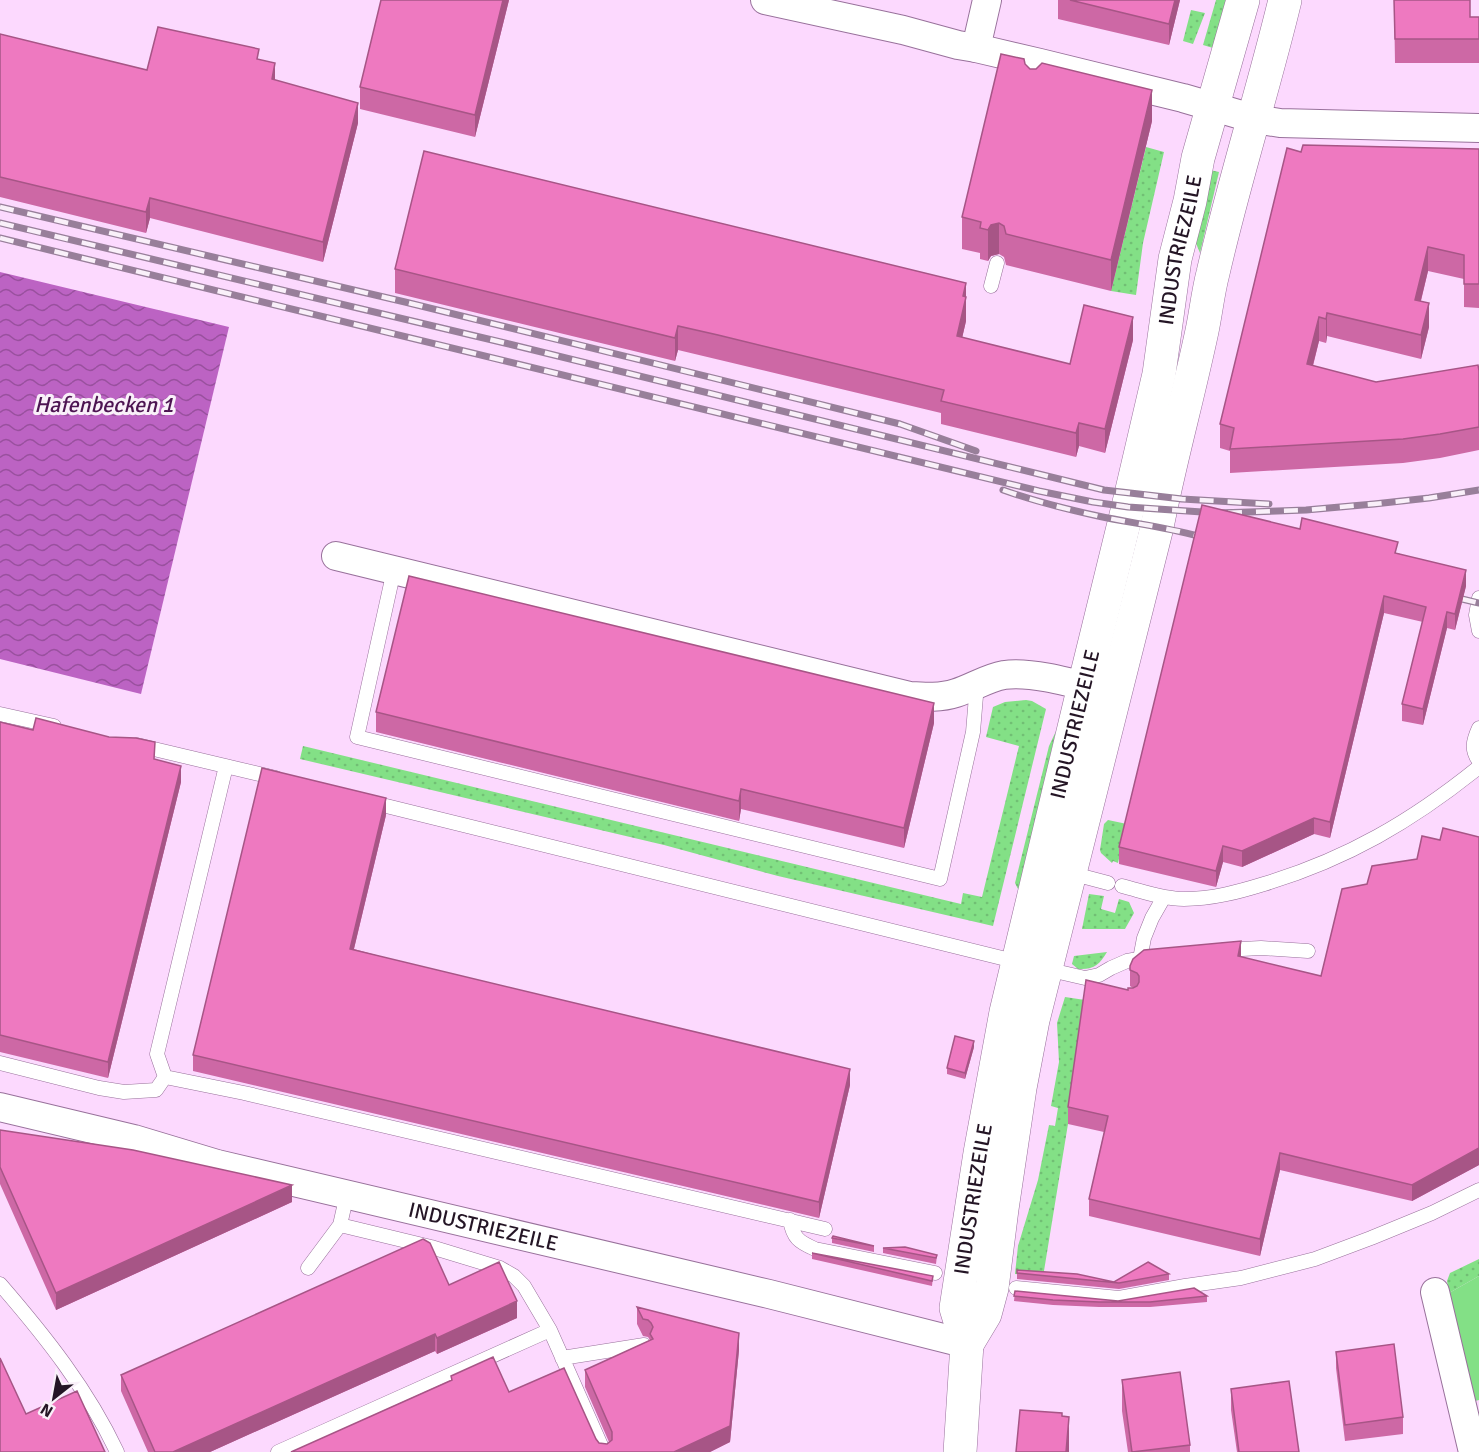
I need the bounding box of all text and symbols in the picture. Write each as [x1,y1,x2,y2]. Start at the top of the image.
street label: INDUSTRIEZEILE [1153,173,1208,327]
water label: Hafenbecken 1 [34,391,174,418]
street label: INDUSTRIEZEILE [1044,647,1105,802]
street label: INDUSTRIEZEILE [948,1121,998,1277]
street label: INDUSTRIEZEILE [406,1197,561,1257]
north arrow [24,1368,84,1428]
text: N [37,1399,57,1421]

